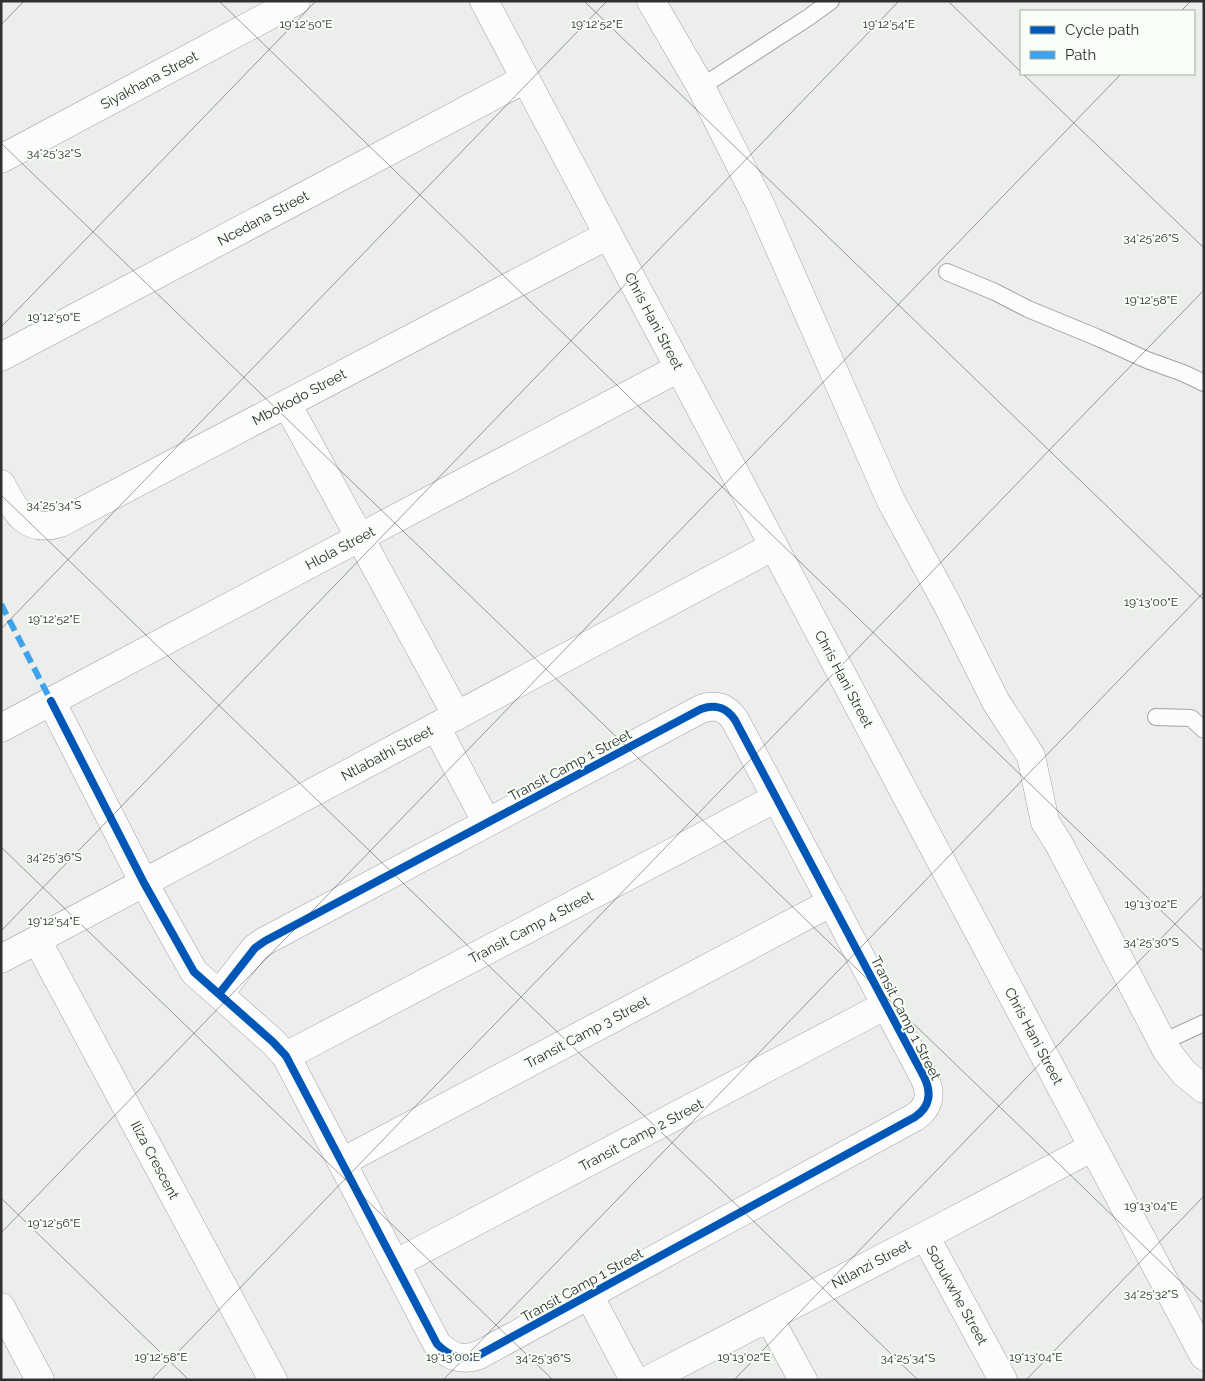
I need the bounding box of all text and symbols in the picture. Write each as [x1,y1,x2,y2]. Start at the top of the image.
legend [1020,10,1195,75]
text: 19°12'50"E [279,17,333,31]
text: 19°12'52"E [571,17,623,31]
text: 19°12'54"E [863,17,915,31]
text: Cycle path [1065,21,1139,39]
text: Path [1065,46,1096,64]
street label: Siyakhana Street [98,47,201,112]
text: 34°25'32"S [27,146,81,160]
street label: Ncedana Street [215,187,312,249]
text: 34°25'26"S [1123,231,1179,245]
street label: Chris Hani Street [622,270,686,373]
text: 19°12'58"E [1125,293,1177,307]
text: 19°12'50"E [27,310,81,324]
street label: Mbokodo Street [249,365,349,428]
text: 34°25'34"S [27,498,81,512]
street label: Hlola Street [303,523,378,573]
text: 19°13'00"E [1124,595,1178,609]
text: 19°12'52"E [28,612,80,626]
street label: Chris Hani Street [812,628,876,731]
street label: Ntlabathi Street [338,722,436,784]
street label: Transit Camp 1 Street [506,726,634,804]
text: 34°25'36"S [26,850,82,864]
street label: Transit Camp 4 Street [466,887,596,967]
text: 19°13'02"E [1124,897,1178,911]
text: 19°12'54"E [28,914,80,928]
text: 34°25'30"S [1123,935,1179,949]
street label: Transit Camp 1 Street [868,953,944,1083]
street label: Chris Hani Street [1002,985,1066,1088]
street label: Transit Camp 3 Street [522,992,652,1072]
street label: Transit Camp 2 Street [576,1095,706,1174]
street label: Iliza Crescent [128,1118,182,1202]
text: 19°13'04"E [1124,1199,1178,1213]
text: 19°12'56"E [27,1216,81,1230]
street label: Ntlanzi Street [829,1236,914,1292]
street label: Sobukwhe Street [923,1242,991,1348]
street label: Transit Camp 1 Street [518,1245,646,1325]
text: 34°25'32"S [1124,1287,1178,1301]
text: 19°12'58"E [135,1350,187,1364]
text: 19°13'00"E [426,1350,480,1364]
text: 19°13'02"E [717,1350,771,1364]
text: 19°13'04"E [1009,1350,1063,1364]
text: 34°25'36"S [515,1351,571,1365]
text: 34°25'34"S [881,1351,935,1365]

